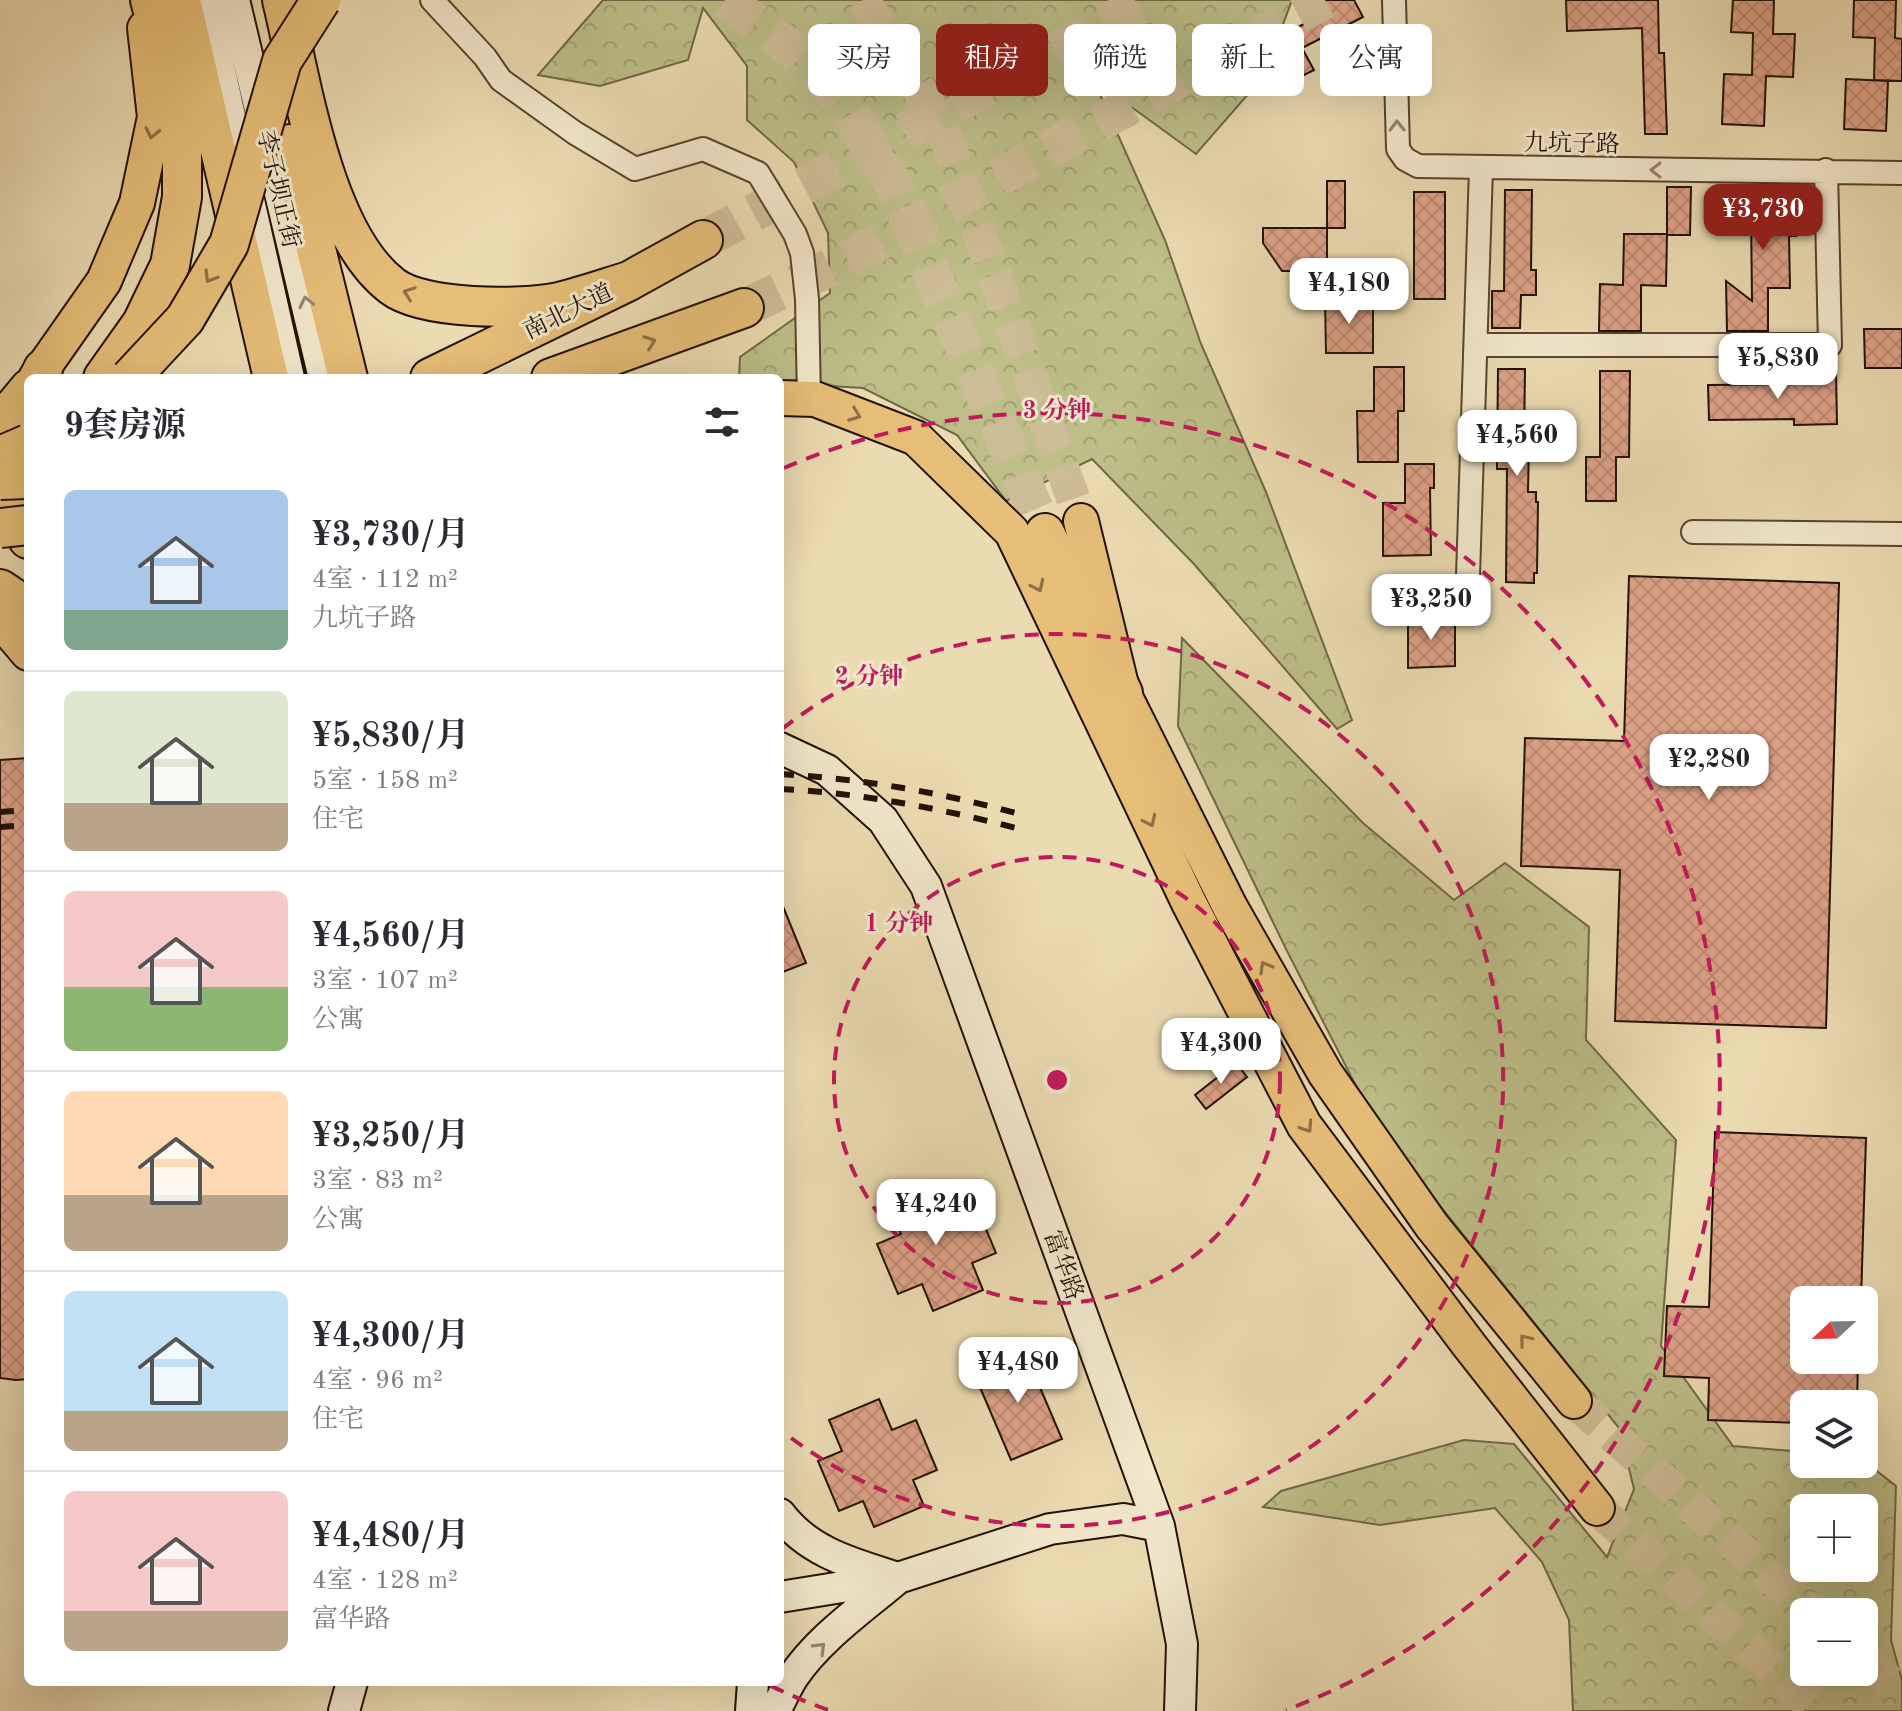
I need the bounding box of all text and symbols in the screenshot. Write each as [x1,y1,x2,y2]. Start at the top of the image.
chip: 买房 [808,24,920,96]
chip: 租房 [936,24,1048,96]
chip: 筛选 [1064,24,1176,96]
chip: 新上 [1192,24,1304,96]
chip: 公寓 [1320,24,1432,96]
one-way arrow [1389,119,1406,132]
one-way arrow [144,126,161,140]
street label: 李子坝正街 [252,128,305,251]
street label: 九坑子路 [1524,129,1620,158]
one-way arrow [1649,161,1662,178]
pin: ¥3,730 [1698,184,1828,252]
text: ¥3,730 [1722,197,1804,223]
pin: ¥4,180 [1284,258,1414,326]
one-way arrow [204,268,219,283]
text: ¥4,180 [1308,271,1390,297]
street label: 南北大道 [519,278,617,345]
one-way arrow [403,286,417,303]
one-way arrow [298,296,315,309]
pin: ¥5,830 [1713,333,1843,401]
one-way arrow [643,335,657,351]
text: ¥5,830 [1737,346,1819,372]
text: 3 分钟 [1023,397,1091,424]
icon: filters [700,400,744,444]
one-way arrow [847,405,861,422]
text: 9套房源 [64,410,186,444]
pin: ¥4,560 [1452,410,1582,478]
text: ¥4,560 [1476,423,1558,449]
text: ¥3,730/月 [312,519,469,553]
icon: home [128,522,224,618]
text: 4室 · 112 m² [312,567,458,593]
pin: ¥3,250 [1366,574,1496,642]
one-way arrow [1028,578,1044,593]
text: ¥3,250 [1390,587,1472,613]
text: 九坑子路 [312,606,416,632]
text: 2 分钟 [835,663,903,690]
text: ¥5,830/月 [312,720,469,754]
icon: home [128,723,224,819]
pin: ¥2,280 [1644,734,1774,802]
text: ¥2,280 [1668,747,1750,773]
text: 5室 · 158 m² [312,768,458,794]
text: 住宅 [312,807,364,833]
one-way arrow [1140,813,1156,827]
text: 1 分钟 [865,910,933,937]
text: ¥4,560/月 [312,920,469,954]
icon: home [128,923,224,1019]
one-way arrow [1259,961,1275,976]
text: 3室 · 107 m² [312,968,458,994]
text: 公寓 [312,1007,364,1033]
pin: ¥4,300 [1156,1018,1286,1086]
text: ¥4,300 [1180,1031,1262,1057]
centre of rings [1043,1066,1071,1094]
one-way arrow [1297,1118,1312,1133]
text: ¥3,250/月 [312,1120,469,1154]
icon: home [128,1123,224,1219]
text: 3室 · 83 m² [312,1168,443,1194]
pin: ¥4,240 [871,1179,1001,1247]
text: ¥4,240 [895,1192,977,1218]
text: 公寓 [312,1207,364,1233]
street label: 富华路 [1039,1227,1089,1304]
north arrow [1790,1286,1878,1374]
map controls [1790,1286,1878,1686]
text: ¥4,300/月 [312,1320,469,1354]
icon: home [128,1323,224,1419]
one-way arrow [1521,1335,1535,1350]
pin: ¥4,480 [953,1337,1083,1405]
text: ¥4,480 [977,1350,1059,1376]
text: 4室 · 96 m² [312,1368,443,1394]
button: layers [1790,1390,1878,1478]
text: 住宅 [312,1407,364,1433]
button: + [1790,1494,1878,1582]
text: ¥4,480/月 [312,1520,469,1554]
icon: home [128,1523,224,1619]
text: 4室 · 128 m² [312,1568,458,1594]
button: − [1790,1598,1878,1686]
text: 富华路 [312,1607,390,1633]
one-way arrow [811,1643,825,1657]

